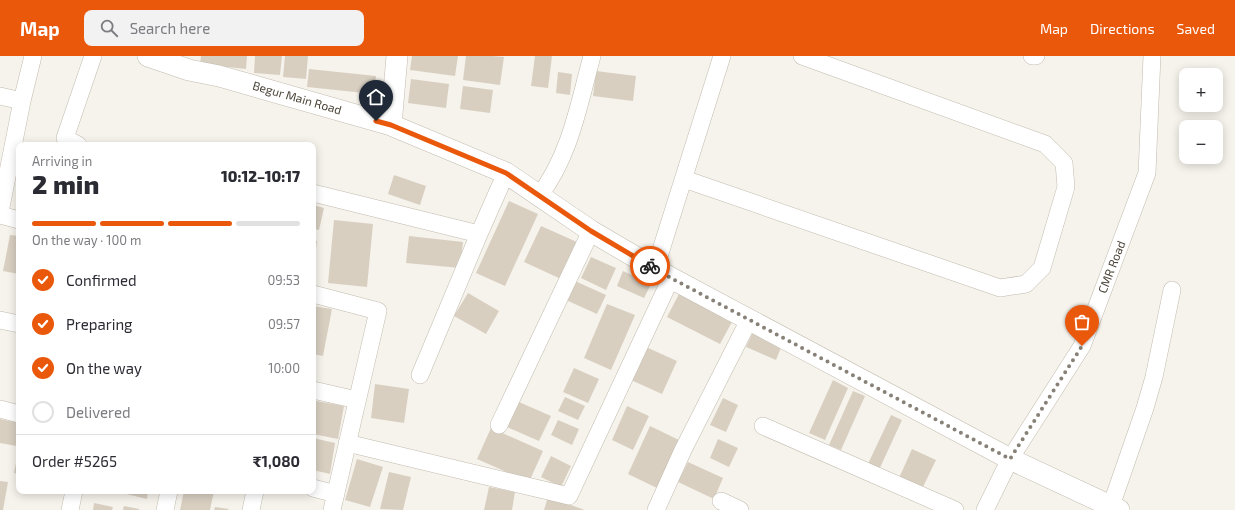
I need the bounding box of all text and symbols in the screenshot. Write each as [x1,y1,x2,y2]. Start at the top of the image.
search box [84,10,364,46]
text: Map [20,17,60,40]
icon: search [98,17,120,39]
text: Search here [130,19,210,37]
text: Map [1040,20,1068,37]
text: Directions [1090,20,1155,37]
text: Saved [1177,20,1215,37]
map controls [1179,68,1223,164]
button: + [1179,68,1223,112]
street label: Begur Main Road [251,78,343,116]
pin [359,80,393,121]
icon: home [365,86,387,108]
button: − [1179,120,1223,164]
text: Arriving in [32,153,92,169]
text: 10:12–10:17 [221,167,300,185]
text: 2 min [32,168,99,199]
text: On the way · 100 m [32,232,141,248]
street label: CMR Road [1095,238,1127,295]
courier [630,246,670,286]
icon: bike [639,255,661,277]
icon: check [32,269,54,291]
text: Confirmed [66,271,137,289]
text: 09:53 [267,272,300,288]
pin [1065,305,1099,346]
icon: bag [1071,311,1093,333]
icon: check [32,313,54,335]
text: Preparing [66,315,132,333]
text: 09:57 [268,316,300,332]
icon: check [32,357,54,379]
text: On the way [66,359,142,377]
text: 10:00 [268,360,300,376]
text: Delivered [66,403,131,421]
text: Order #5265 [32,452,117,470]
text: ₹1,080 [253,452,300,470]

